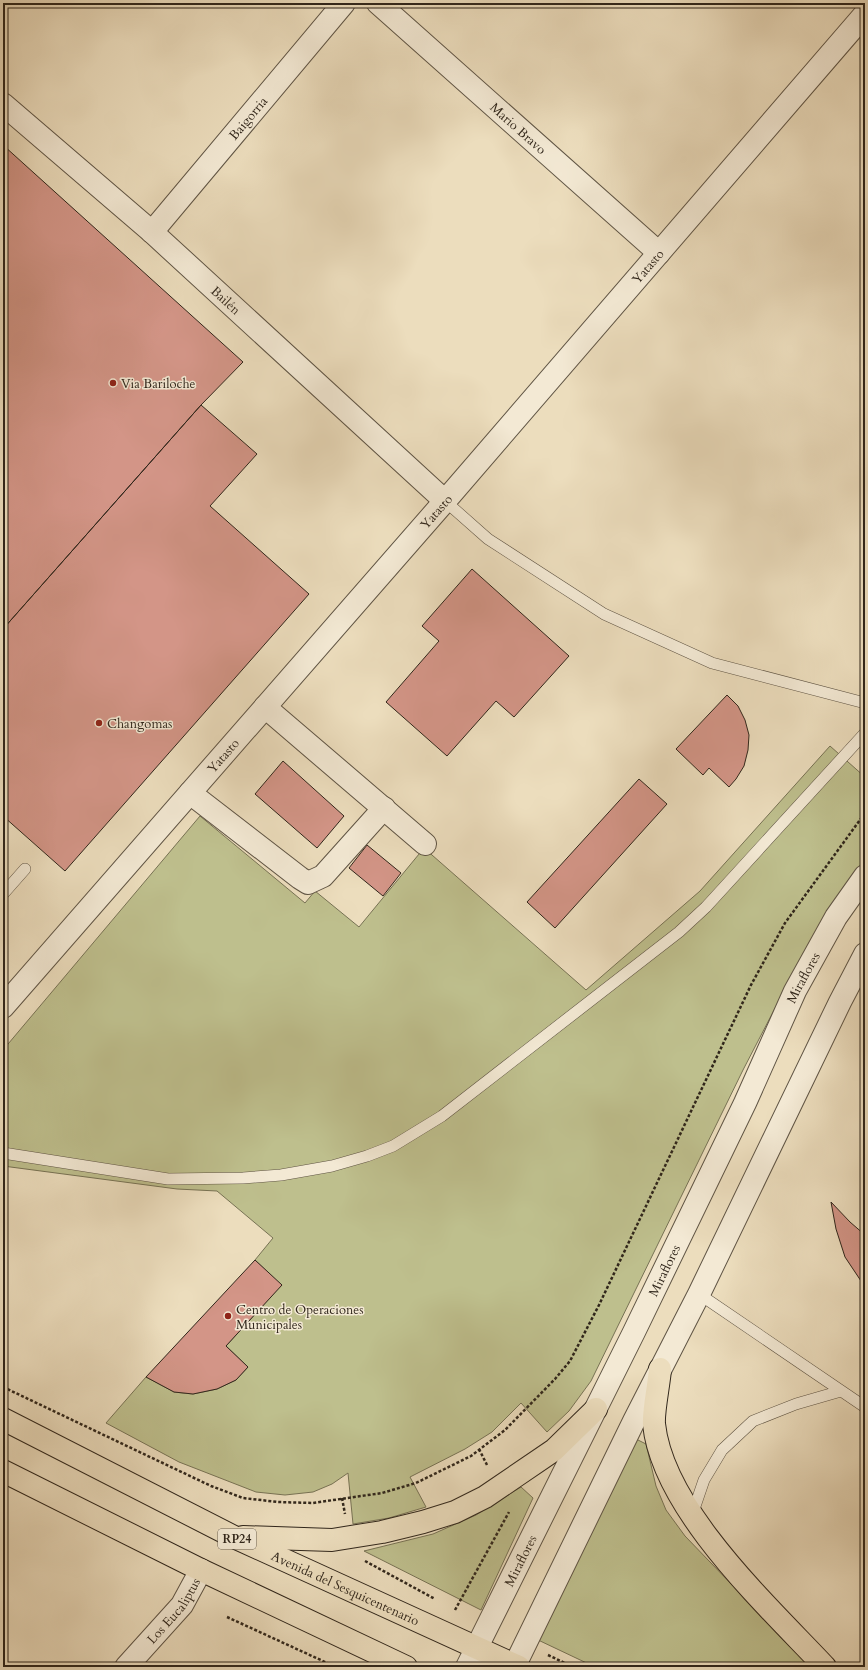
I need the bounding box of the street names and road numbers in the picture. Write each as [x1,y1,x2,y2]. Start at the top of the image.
street label: Baigorria [225,93,272,144]
street label: Mario Bravo [486,99,550,159]
street label: Yatasto [628,246,668,288]
street label: Bailén [207,282,245,320]
street label: Yatasto [417,491,457,533]
street label: Yatasto [203,735,244,777]
street label: Miraflores [783,949,825,1006]
street label: Miraflores [645,1242,685,1300]
road number: RP24 [218,1529,256,1549]
street label: Miraflores [500,1532,541,1590]
street label: Avenida del Sesquicentenario [268,1547,422,1630]
street label: Los Eucaliptus [143,1575,205,1648]

